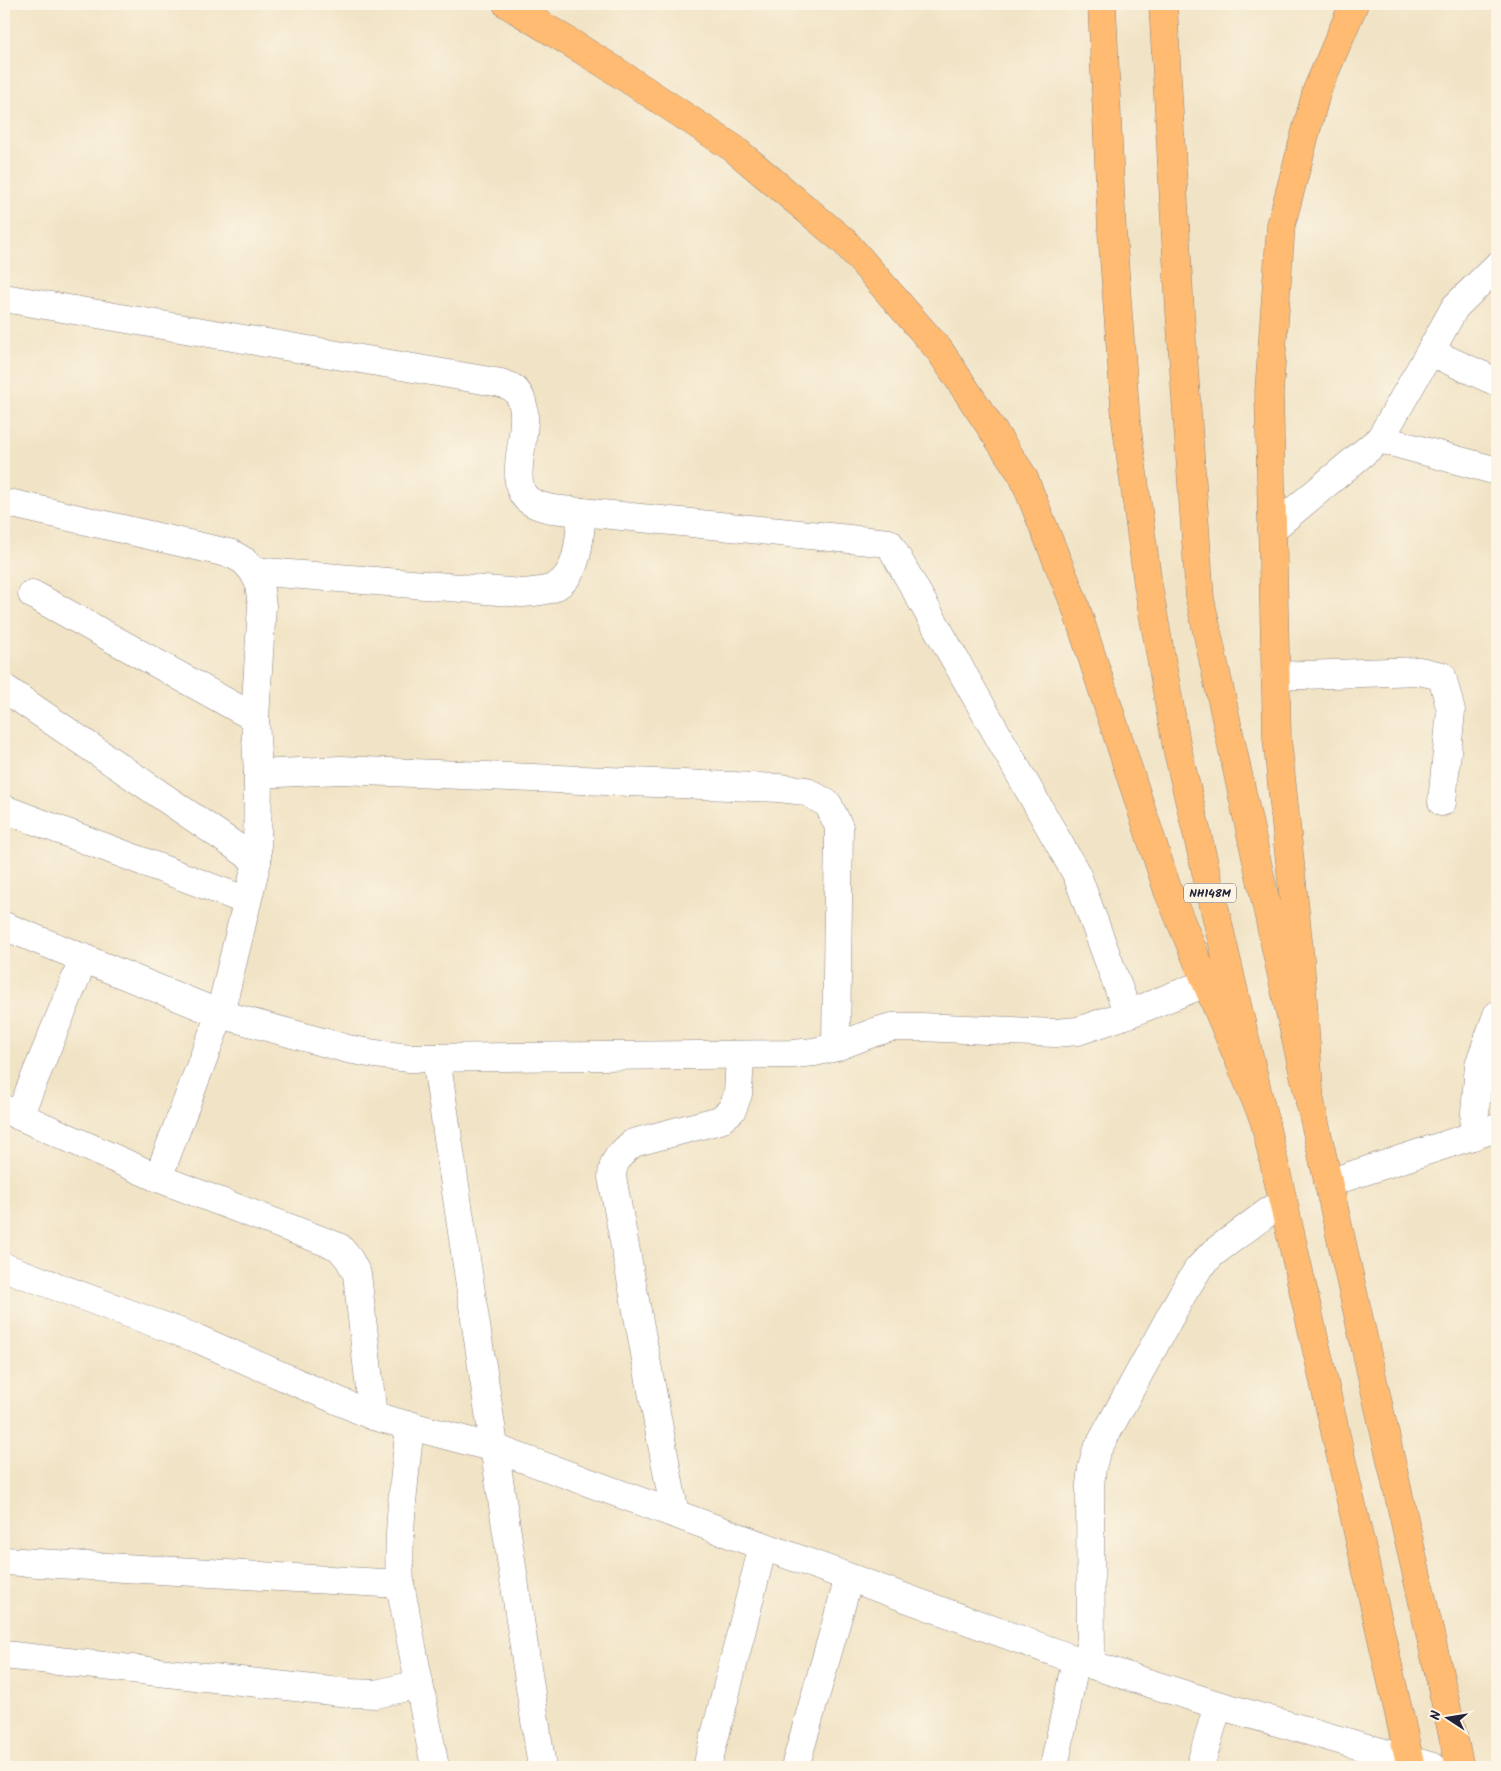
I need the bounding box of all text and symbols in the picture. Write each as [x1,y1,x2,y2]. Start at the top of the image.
road number: NH148M [1184,884,1236,902]
north arrow [1424,1694,1474,1744]
text: N [1425,1709,1448,1722]

